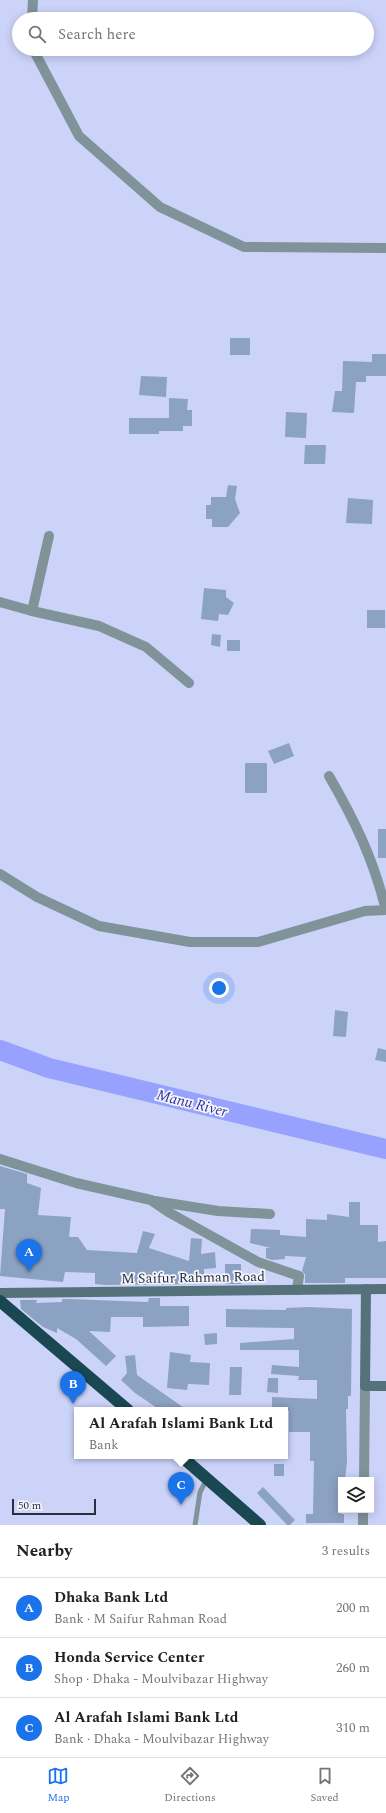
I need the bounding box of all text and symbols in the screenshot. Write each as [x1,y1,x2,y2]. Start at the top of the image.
search box [12,12,374,56]
icon: search [26,23,48,45]
text: Search here [58,23,136,46]
your location [209,978,229,998]
water label: Manu River [154,1084,231,1124]
pin: A [16,1239,42,1272]
street label: M Saifur Rahman Road [121,1266,265,1289]
pin: B [60,1371,86,1404]
popup [74,1407,288,1459]
text: Al Arafah Islami Bank Ltd [89,1412,273,1435]
text: Bank [89,1435,118,1455]
pin: C [168,1472,194,1505]
map controls [338,1477,374,1513]
button: layers [338,1477,374,1513]
scale bar [12,1497,96,1516]
text: 50 m [18,1497,41,1514]
text: Nearby [16,1538,72,1564]
text: 3 results [322,1541,370,1561]
text: Dhaka Bank Ltd [54,1586,168,1609]
text: A [24,1598,34,1618]
text: 200 m [336,1598,370,1618]
text: Bank · M Saifur Rahman Road [54,1609,227,1629]
text: Honda Service Center [54,1646,204,1669]
text: B [24,1658,34,1678]
text: 260 m [336,1658,370,1678]
text: Shop · Dhaka - Moulvibazar Highway [54,1669,268,1689]
text: Al Arafah Islami Bank Ltd [54,1706,239,1729]
text: C [24,1718,34,1738]
text: 310 m [336,1718,370,1738]
text: Bank · Dhaka - Moulvibazar Highway [54,1729,269,1749]
tab: Map [47,1765,70,1806]
tab: Directions [164,1765,216,1806]
tab: Saved [310,1765,339,1806]

